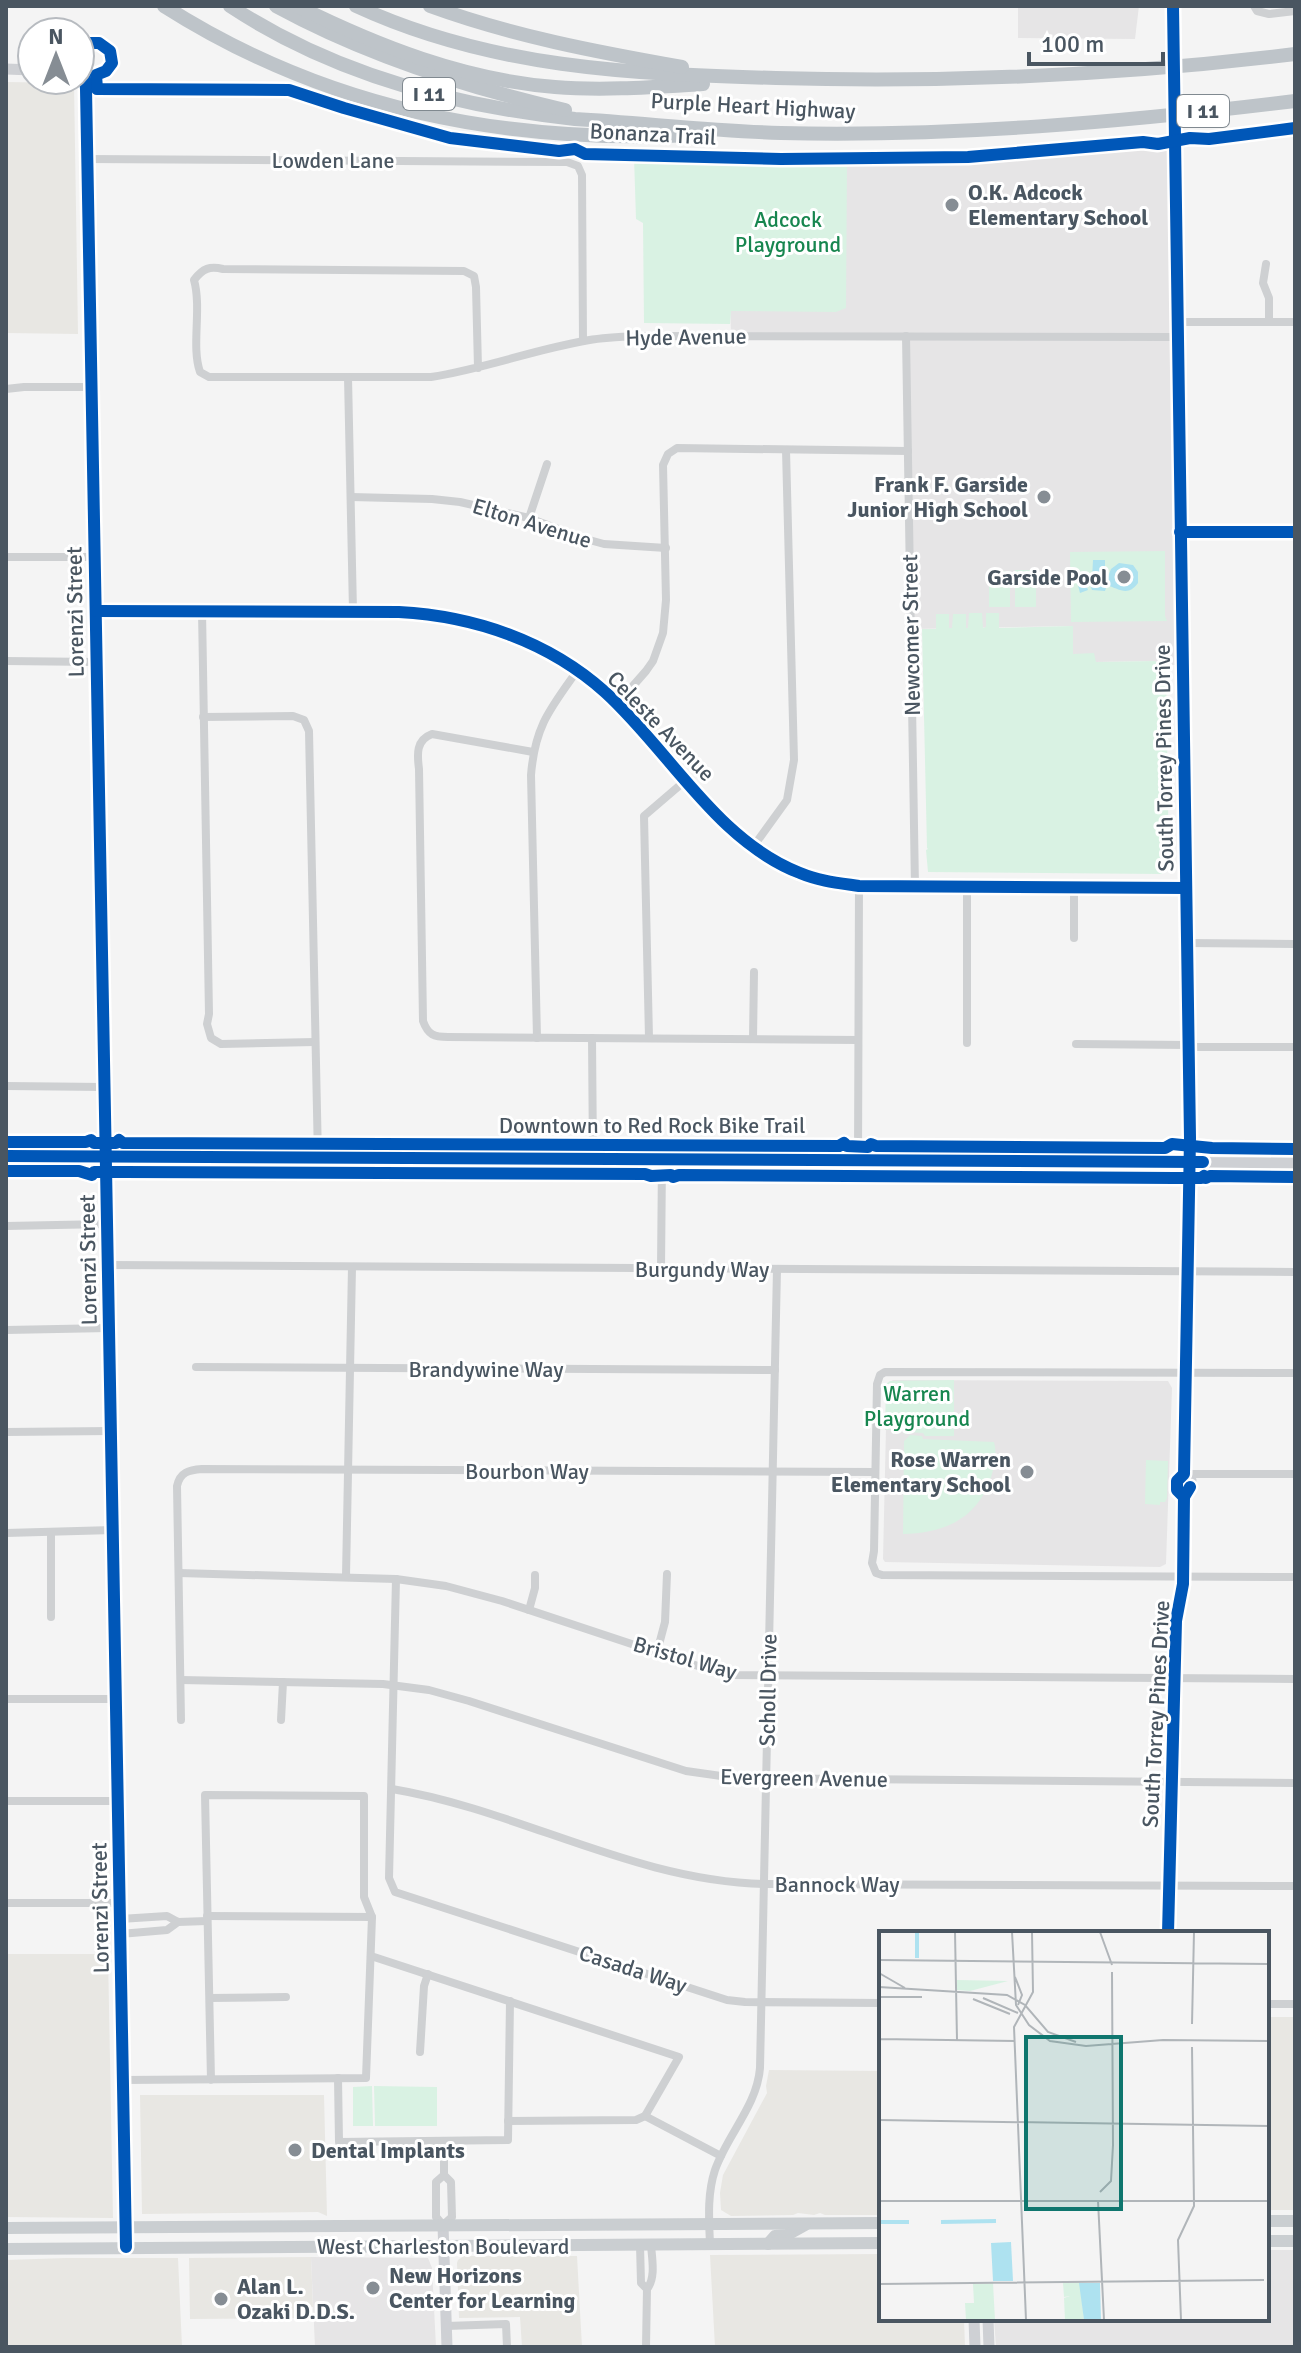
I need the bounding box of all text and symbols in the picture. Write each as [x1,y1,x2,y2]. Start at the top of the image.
north arrow [16,16,96,96]
scale bar [1029,16,1163,66]
text: N [48,23,64,50]
text: 100 m [1041,29,1104,59]
road number: I 11 [403,78,455,110]
street label: Purple Heart Highway [650,87,857,125]
road number: I 11 [1177,95,1229,127]
street label: Bonanza Trail [589,117,717,151]
street label: Lowden Lane [272,147,394,174]
place label: O.K. Adcock Elementary School [968,179,1148,231]
marker: O.K. Adcock Elementary School [943,196,961,214]
park label: Adcock Playground [735,206,841,258]
street label: Hyde Avenue [625,322,747,352]
place label: Frank F. Garside Junior High School [847,471,1028,523]
marker: Frank F. Garside Junior High School [1035,488,1053,506]
street label: Elton Avenue [469,492,595,554]
street label: Lorenzi Street [60,546,90,678]
street label: Newcomer Street [896,554,926,716]
place label: Garside Pool [987,564,1108,591]
marker: Garside Pool [1115,568,1133,586]
street label: South Torrey Pines Drive [1149,644,1179,872]
street label: Celeste Avenue [602,665,720,787]
street label: Downtown to Red Rock Bike Trail [499,1112,805,1139]
street label: Lorenzi Street [73,1194,103,1326]
street label: Burgundy Way [635,1256,770,1283]
street label: Brandywine Way [408,1356,564,1383]
park label: Warren Playground [864,1380,970,1432]
place label: Rose Warren Elementary School [831,1446,1011,1498]
street label: Bourbon Way [465,1458,590,1485]
marker: Rose Warren Elementary School [1018,1463,1036,1481]
street label: South Torrey Pines Drive [1137,1600,1175,1828]
street label: Bristol Way [630,1630,741,1686]
street label: Scholl Drive [754,1633,782,1747]
street label: Evergreen Avenue [720,1763,888,1793]
street label: Lorenzi Street [85,1842,115,1974]
street label: Bannock Way [774,1871,900,1898]
inset map [879,1931,1269,2321]
street label: Casada Way [576,1939,691,1999]
place label: Dental Implants [311,2137,465,2164]
marker: Dental Implants [286,2141,304,2159]
street label: West Charleston Boulevard [317,2233,569,2260]
place label: New Horizons Center for Learning [389,2262,576,2314]
place label: Alan L. Ozaki D.D.S. [237,2273,355,2325]
marker: New Horizons Center for Learning [364,2279,382,2297]
marker: Alan L. Ozaki D.D.S. [212,2290,230,2308]

